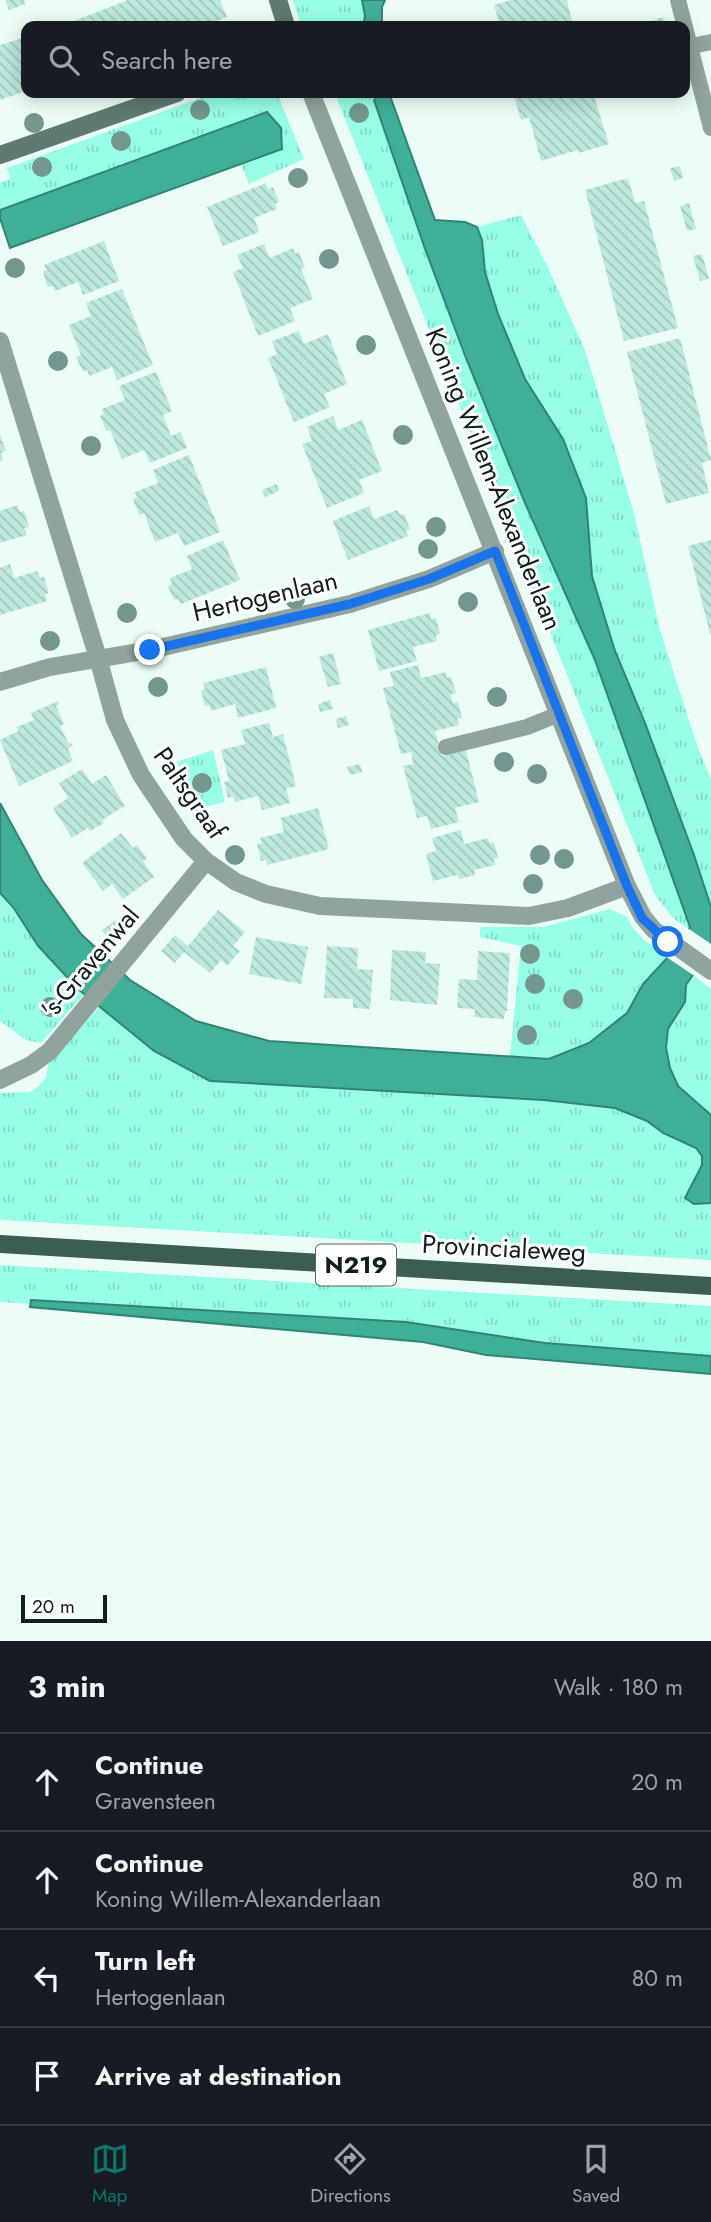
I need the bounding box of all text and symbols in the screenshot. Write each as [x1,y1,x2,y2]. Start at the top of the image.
search box [21,21,690,98]
icon: search [45,41,83,79]
text: Search here [101,41,233,79]
street label: Koning Willem-Alexanderlaan [416,322,572,636]
street label: Hertogenlaan [189,561,341,631]
route end [134,634,165,665]
street label: Paltsgraaf [144,739,236,847]
street label: 's-Gravenwal [32,898,148,1026]
route start [652,926,683,957]
street label: Provincialeweg [421,1225,587,1271]
road number: N219 [316,1245,396,1286]
scale bar [21,1592,107,1624]
text: 20 m [32,1593,75,1620]
text: 3 min [28,1665,106,1708]
text: Walk · 180 m [554,1670,683,1704]
text: Continue [95,1746,204,1784]
icon: ahead [28,1763,66,1801]
text: 20 m [631,1765,683,1799]
text: Gravensteen [95,1784,216,1818]
text: Continue [95,1844,204,1882]
icon: ahead [28,1861,66,1899]
text: 80 m [632,1863,683,1897]
text: Koning Willem-Alexanderlaan [95,1882,381,1916]
text: Turn left [95,1942,195,1980]
icon: left [28,1959,66,1997]
text: 80 m [632,1961,683,1995]
text: Hertogenlaan [95,1980,226,2014]
icon: arrive [28,2057,66,2095]
text: Arrive at destination [95,2057,342,2095]
tab: Map [91,2140,129,2209]
tab: Directions [310,2140,391,2209]
tab: Saved [572,2140,620,2209]

